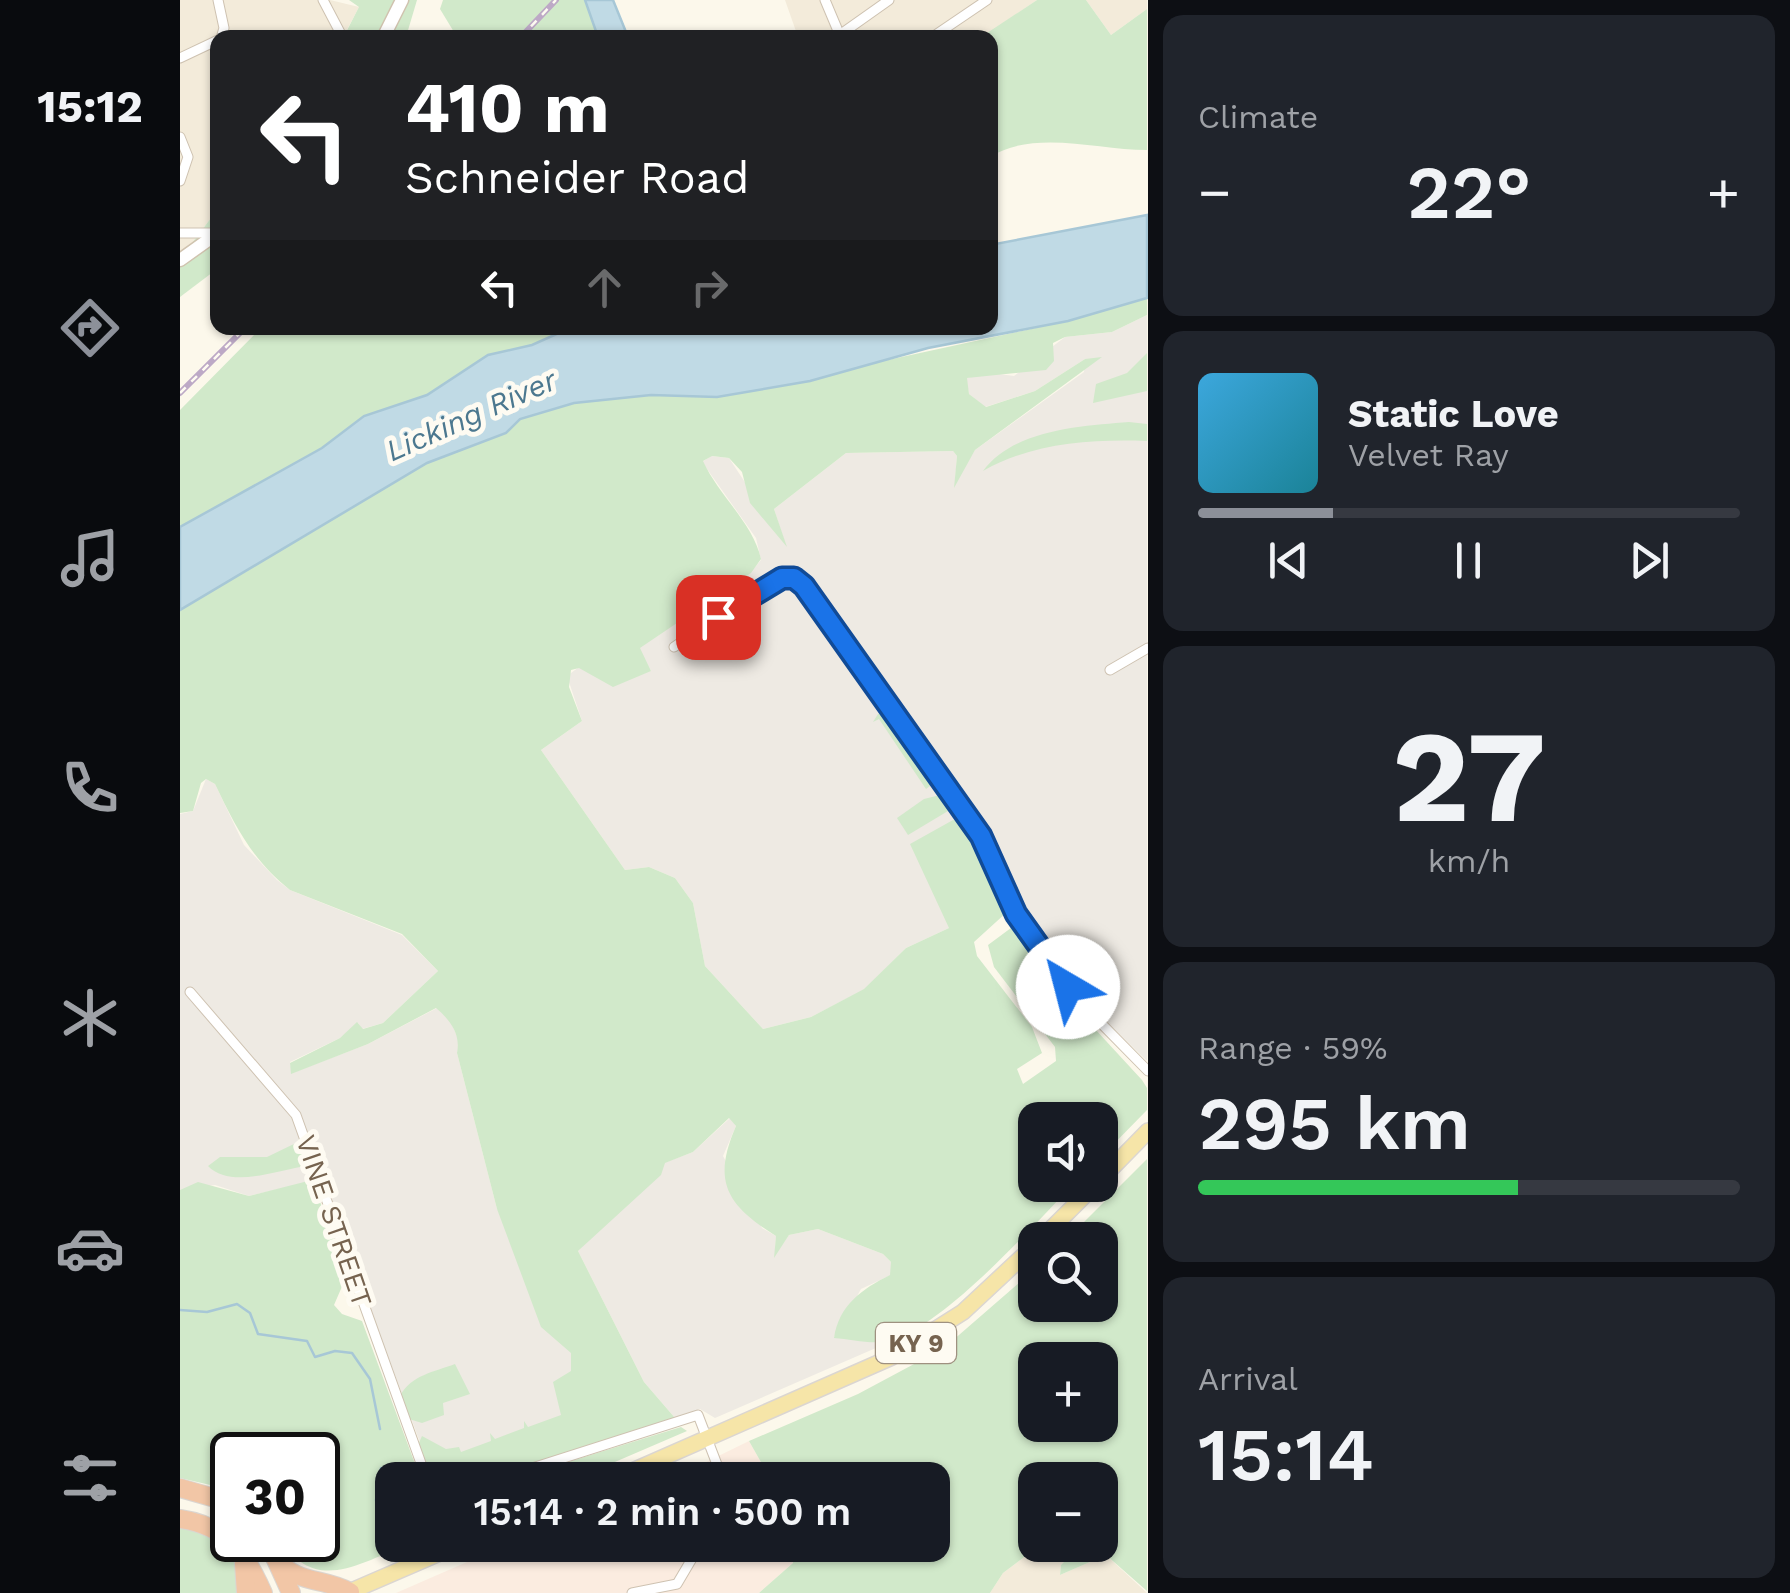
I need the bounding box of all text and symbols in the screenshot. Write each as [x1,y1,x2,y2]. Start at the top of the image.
text: 410 m [405,67,610,149]
icon: left [240,70,370,200]
text: 15:12 [37,80,143,133]
text: Climate [1198,98,1318,136]
text: 22° [1407,148,1531,236]
text: Schneider Road [405,151,749,204]
text: − [1198,160,1231,224]
text: + [1707,160,1740,224]
icon: left [472,260,527,315]
icon: ahead [577,260,632,315]
icon: right [682,260,737,315]
icon: directions [55,293,125,363]
water label: Licking River [380,361,563,468]
text: Static Love [1348,392,1559,436]
text: Velvet Ray [1348,436,1509,474]
icon: music [55,523,125,593]
icon: previous [1261,533,1316,588]
icon: pause [1441,533,1496,588]
icon: next [1622,533,1677,588]
pin [676,575,761,660]
icon: arrive [691,590,746,645]
text: 27 [1392,700,1546,853]
icon: phone [55,753,125,823]
text: km/h [1428,842,1510,880]
position arrow [1016,935,1120,1039]
icon: climate [55,983,125,1053]
text: Range · 59% [1198,1029,1388,1067]
text: 295 km [1198,1079,1471,1167]
map controls [1018,1102,1118,1562]
button: sound [1018,1102,1118,1202]
street label: VINE STREET [289,1131,379,1311]
icon: car [55,1213,125,1283]
button: search [1018,1222,1118,1322]
road number: KY 9 [876,1323,956,1363]
button: + [1018,1342,1118,1442]
text: Arrival [1198,1360,1298,1398]
text: 15:14 [1198,1410,1374,1498]
speed limit sign: 30 [210,1432,340,1562]
icon: filters [55,1443,125,1513]
button: − [1018,1462,1118,1562]
text: 15:14 · 2 min · 500 m [474,1490,851,1534]

